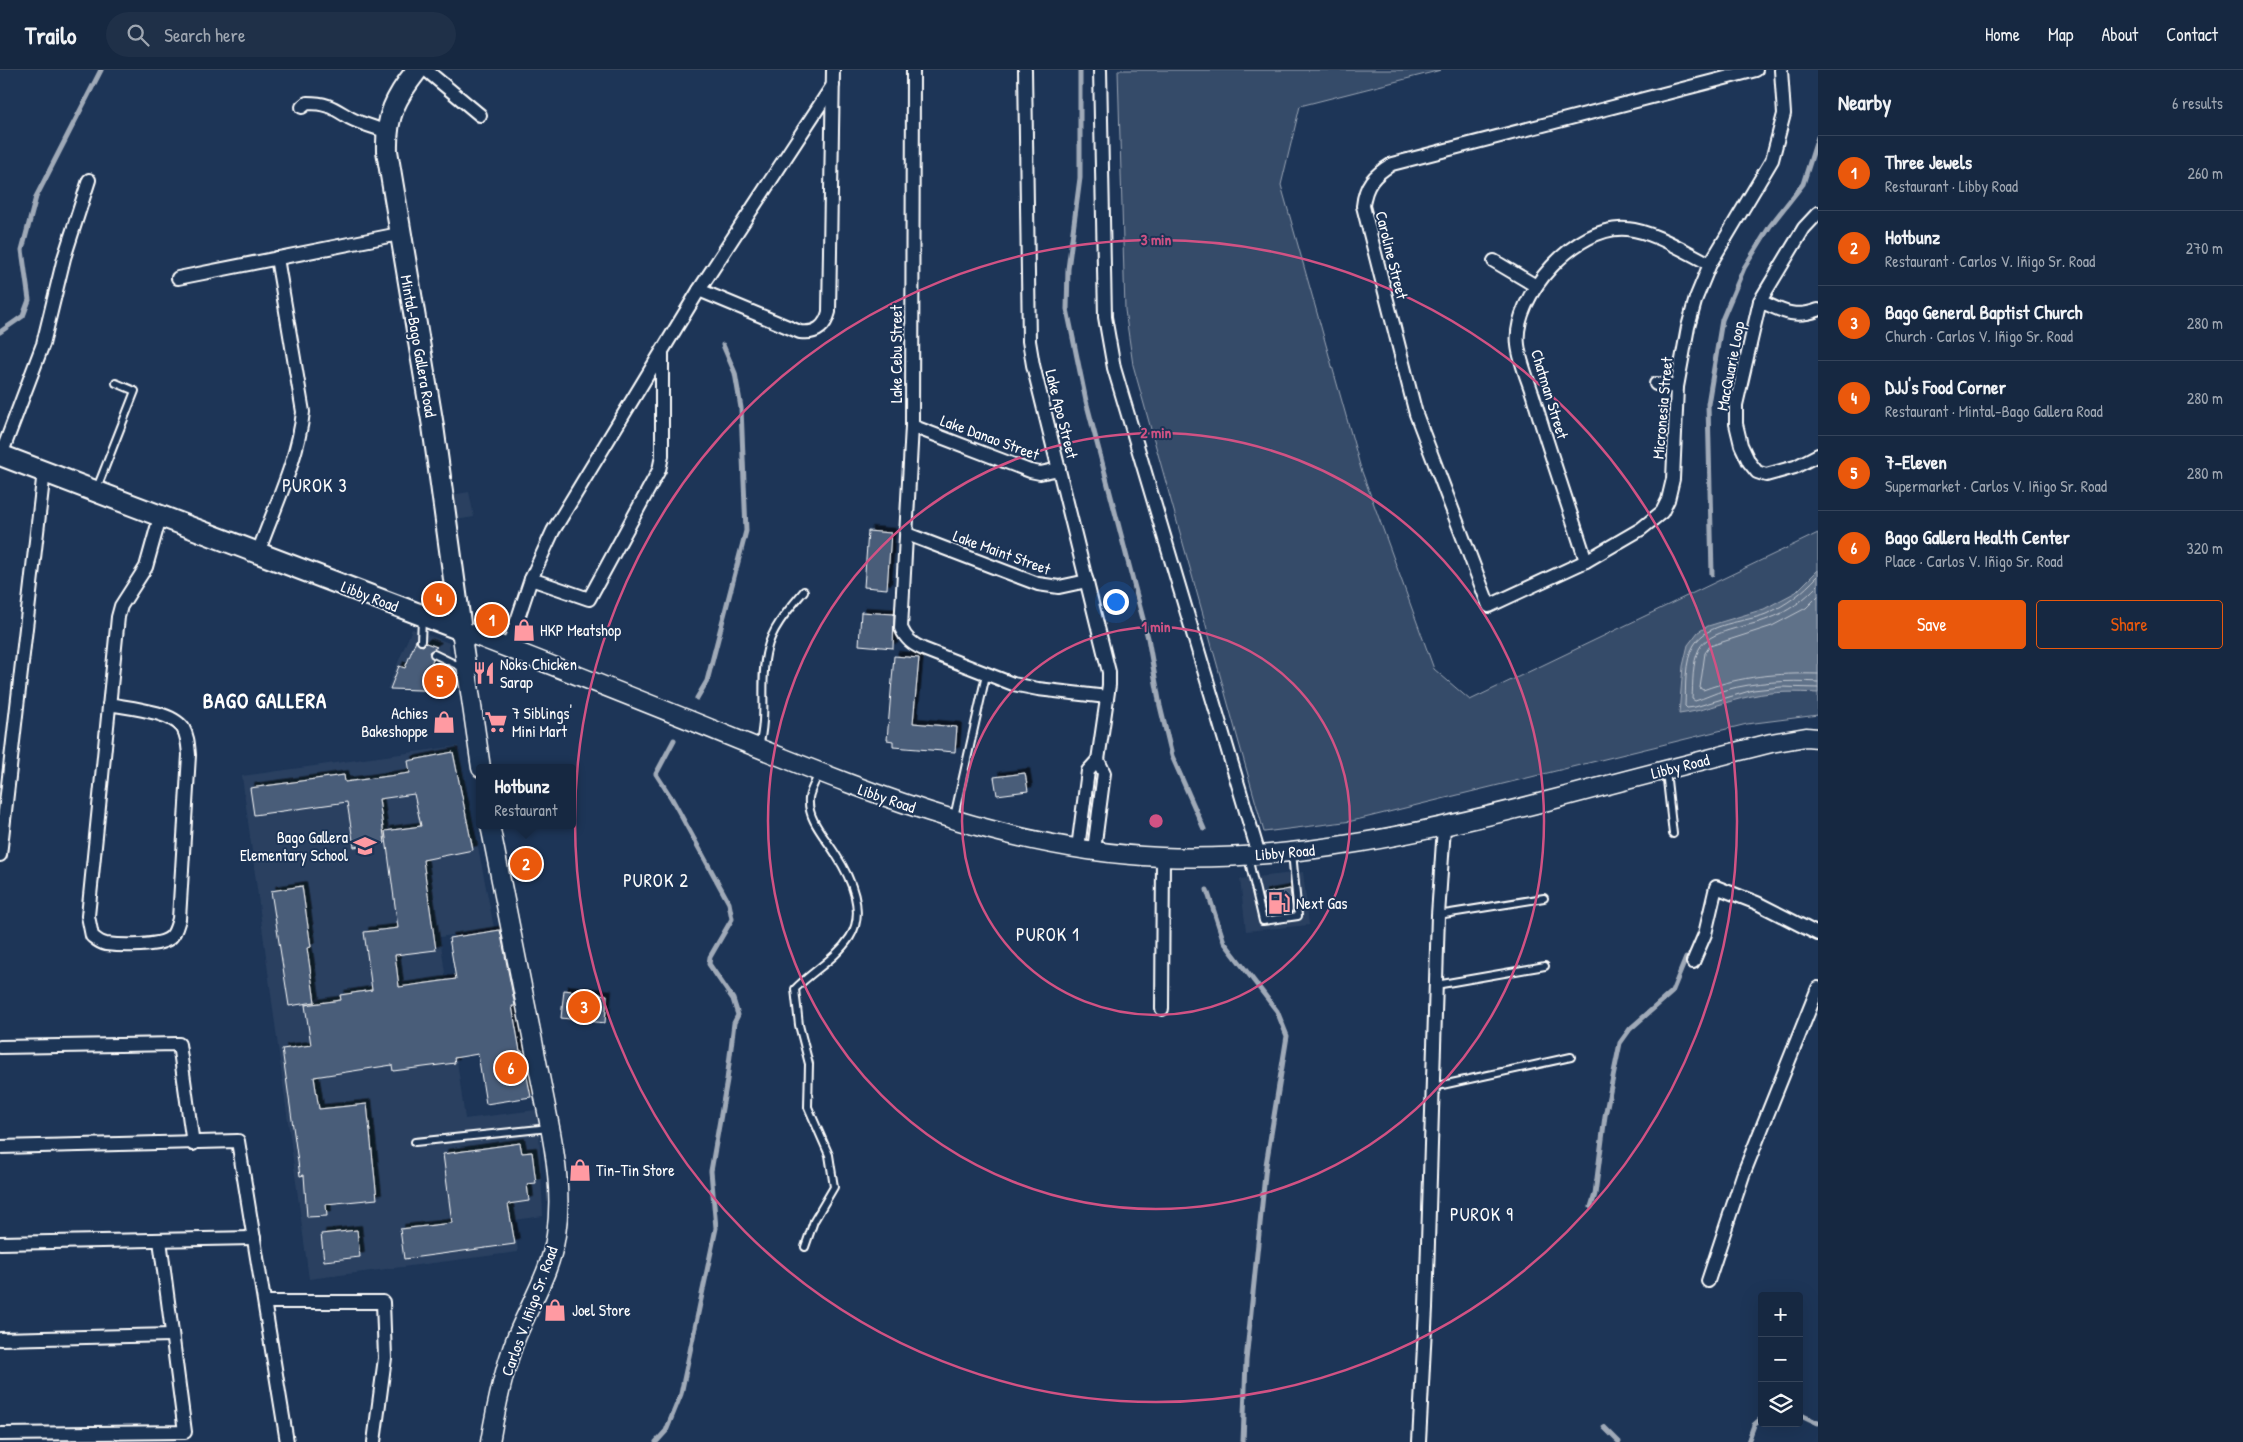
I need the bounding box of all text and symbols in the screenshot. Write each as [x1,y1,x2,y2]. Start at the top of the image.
search box [106,12,456,57]
text: Trailo [25,19,76,51]
icon: search [124,21,152,49]
text: Search here [164,22,246,48]
text: Home [1985,22,2020,47]
text: Map [2048,22,2073,47]
text: About [2101,22,2138,47]
text: Contact [2166,22,2218,47]
text: Nearby [1838,88,1891,117]
text: 6 results [2172,92,2223,114]
text: Three Jewels [1885,149,1972,175]
text: 1 [1851,162,1857,184]
text: 260 m [2187,162,2223,184]
text: Restaurant · Libby Road [1885,175,2018,197]
street label: Caroline Street [1370,209,1414,302]
text: Hotbunz [1885,224,1940,250]
text: 3 min [1141,229,1171,250]
text: 2 [1850,237,1858,259]
text: 270 m [2186,237,2223,259]
text: Restaurant · Carlos V. Iñigo Sr. Road [1885,250,2095,272]
street label: Mintal-Bago Gallera Road [396,273,442,419]
text: Bago General Baptist Church [1885,299,2082,325]
street label: Lake Cebu Street [885,305,907,403]
text: 3 [1850,312,1858,334]
text: 280 m [2187,312,2223,334]
street label: MacQuarie Loop [1711,319,1749,413]
text: Church · Carlos V. Iñigo Sr. Road [1885,325,2073,347]
street label: Chatman Street [1526,347,1574,442]
street label: Micronesia Street [1647,356,1677,460]
street label: Lake Apo Street [1040,367,1084,461]
text: DJJ's Food Corner [1885,374,2006,400]
text: 4 [1851,387,1857,409]
text: 280 m [2187,387,2223,409]
text: Restaurant · Mintal-Bago Gallera Road [1885,400,2103,422]
street label: Lake Danao Street [938,409,1043,465]
text: 2 min [1141,422,1172,443]
text: 7-Eleven [1885,449,1947,475]
text: 5 [1851,462,1857,484]
text: 280 m [2187,462,2223,484]
district label: PUROK 3 [282,473,348,498]
text: Supermarket · Carlos V. Iñigo Sr. Road [1885,475,2107,497]
street label: Lake Maint Street [950,524,1054,580]
text: Bago Gallera Health Center [1885,524,2070,550]
text: 6 [1851,537,1857,559]
text: 320 m [2187,537,2223,559]
text: Place · Carlos V. Iñigo Sr. Road [1885,550,2063,572]
street label: Libby Road [338,575,402,617]
pin: 4 [423,580,455,618]
your location [1103,589,1129,615]
button: Save [1838,600,2026,649]
button: Share [2036,600,2223,649]
pin: 1 [476,601,508,639]
text: 1 min [1141,616,1171,637]
shop icon: HKP Meatshop [511,617,537,643]
place label: HKP Meatshop [540,619,621,641]
place label: Noks Chicken Sarap [500,653,577,693]
restaurant icon: Noks Chicken Sarap [471,660,497,686]
pin: 5 [424,662,456,700]
district label: BAGO GALLERA [203,686,327,715]
place label: Achies Bakeshoppe [361,702,429,742]
place label: 7 Siblings' Mini Mart [512,702,572,742]
shop icon: Achies Bakeshoppe [431,709,457,735]
supermarket icon: 7 Siblings' Mini Mart [483,709,509,735]
street label: Libby Road [1649,748,1711,784]
popup [476,764,576,829]
text: Hotbunz [494,773,550,799]
street label: Libby Road [855,778,919,818]
text: Restaurant [494,799,558,821]
centre of rings [1147,812,1165,830]
place label: Bago Gallera Elementary School [240,826,349,866]
school or university icon: Bago Gallera Elementary School [352,833,378,859]
street label: Libby Road [1254,838,1316,866]
pin: 2 [510,845,542,883]
district label: PUROK 2 [623,868,689,893]
fuel station icon: Next Gas [1266,890,1292,916]
place label: Next Gas [1296,892,1347,914]
district label: PUROK 1 [1016,922,1080,947]
pin: 3 [568,988,600,1026]
pin: 6 [495,1049,527,1087]
shop icon: Tin-Tin Store [567,1157,593,1183]
place label: Tin-Tin Store [596,1159,675,1181]
district label: PUROK 9 [1450,1202,1514,1227]
street label: Carlos V. Iñigo Sr. Road [495,1243,563,1379]
map controls [1758,1292,1803,1427]
button: + [1758,1292,1803,1337]
shop icon: Joel Store [542,1297,568,1323]
place label: Joel Store [572,1299,631,1321]
button: − [1758,1337,1803,1382]
button: layers [1758,1382,1803,1427]

